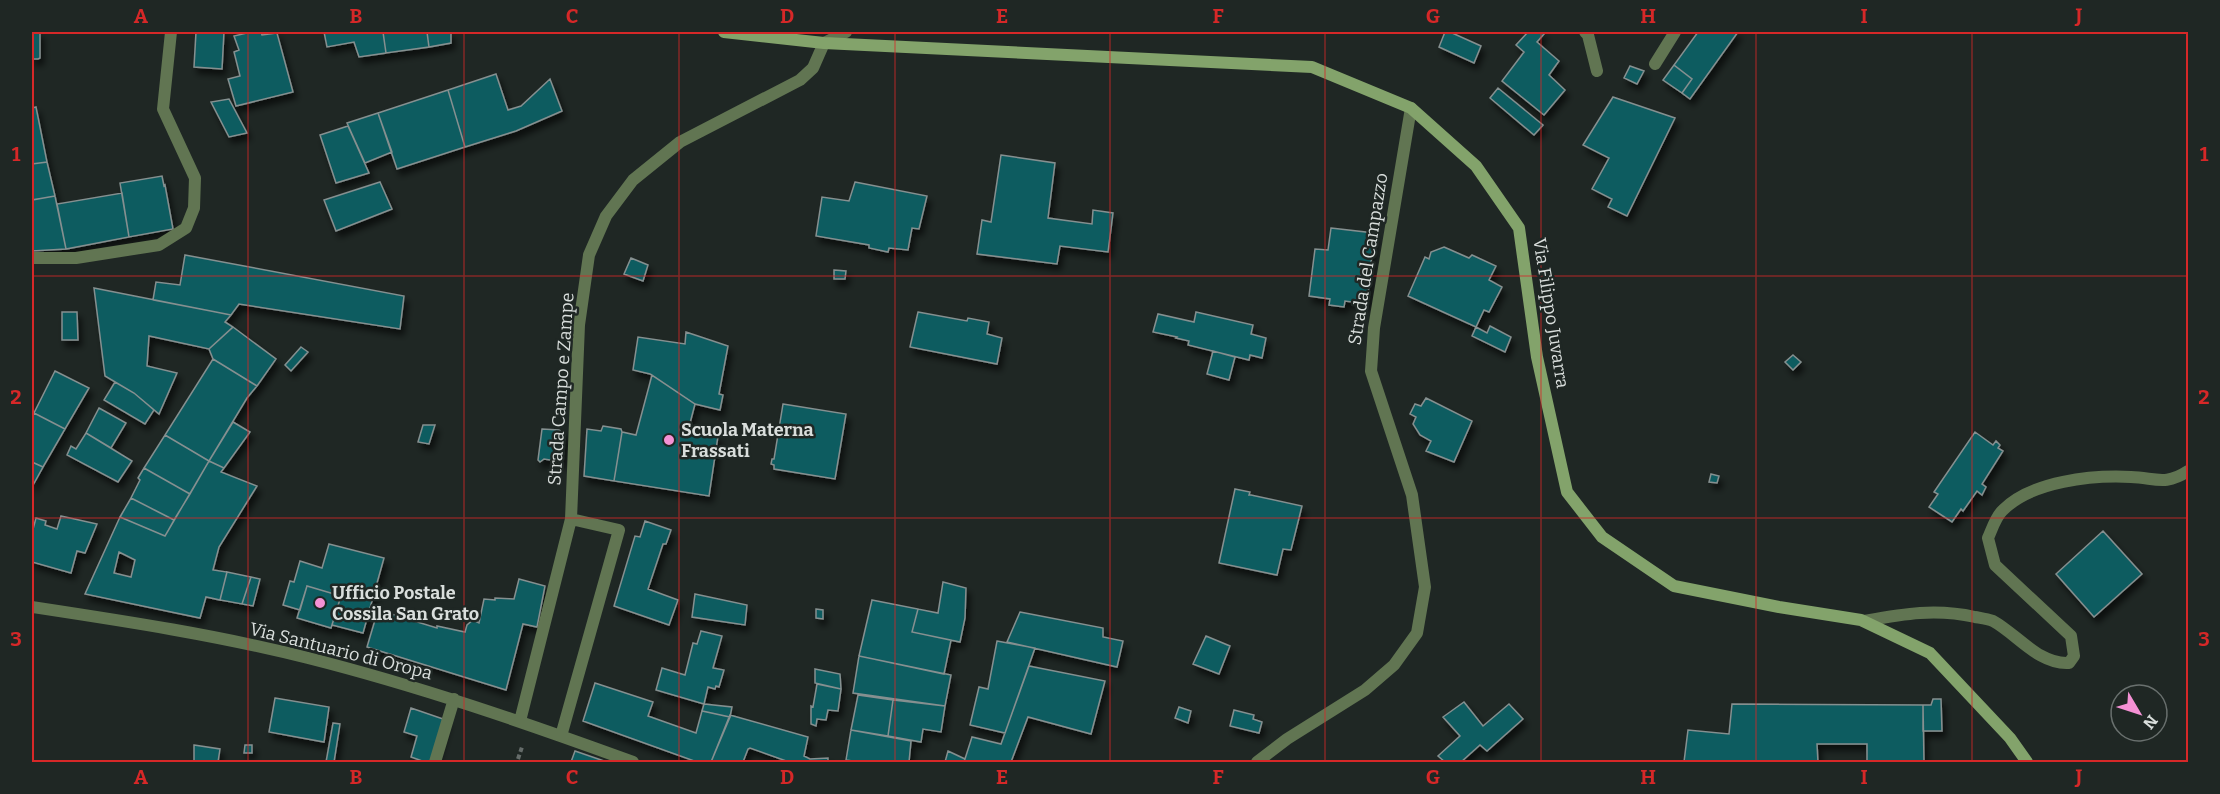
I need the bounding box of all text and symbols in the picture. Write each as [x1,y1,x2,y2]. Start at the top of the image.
text: A [134,4,149,28]
text: B [350,4,363,28]
text: C [566,4,578,28]
text: D [780,4,794,28]
text: E [996,4,1008,28]
text: F [1212,4,1224,28]
text: G [1426,4,1440,28]
text: H [1640,4,1656,28]
text: I [1860,4,1868,28]
text: J [2075,4,2083,28]
text: 1 [12,142,21,166]
text: 1 [2200,142,2209,166]
street label: Strada del Campazzo [1344,171,1392,347]
street label: Via Filippo Juvarra [1528,236,1574,390]
street label: Strada Campo e Zampe [543,292,579,486]
text: 2 [10,385,22,409]
text: 2 [2198,385,2210,409]
place label: Scuola Materna Frassati [681,419,814,462]
marker: Scuola Materna Frassati [662,433,676,447]
place label: Ufficio Postale Cossila San Grato [332,582,479,625]
marker: Ufficio Postale Cossila San Grato [313,596,327,610]
street label: Via Santuario di Oropa [247,618,435,684]
text: 3 [10,627,22,651]
text: 3 [2198,627,2210,651]
north arrow [2109,683,2169,743]
text: N [2139,711,2162,733]
text: A [134,765,149,789]
text: B [350,765,363,789]
text: C [566,765,578,789]
text: D [780,765,794,789]
text: E [996,765,1008,789]
text: F [1212,765,1224,789]
text: G [1426,765,1440,789]
text: H [1640,765,1656,789]
text: I [1860,765,1868,789]
text: J [2075,765,2083,789]

